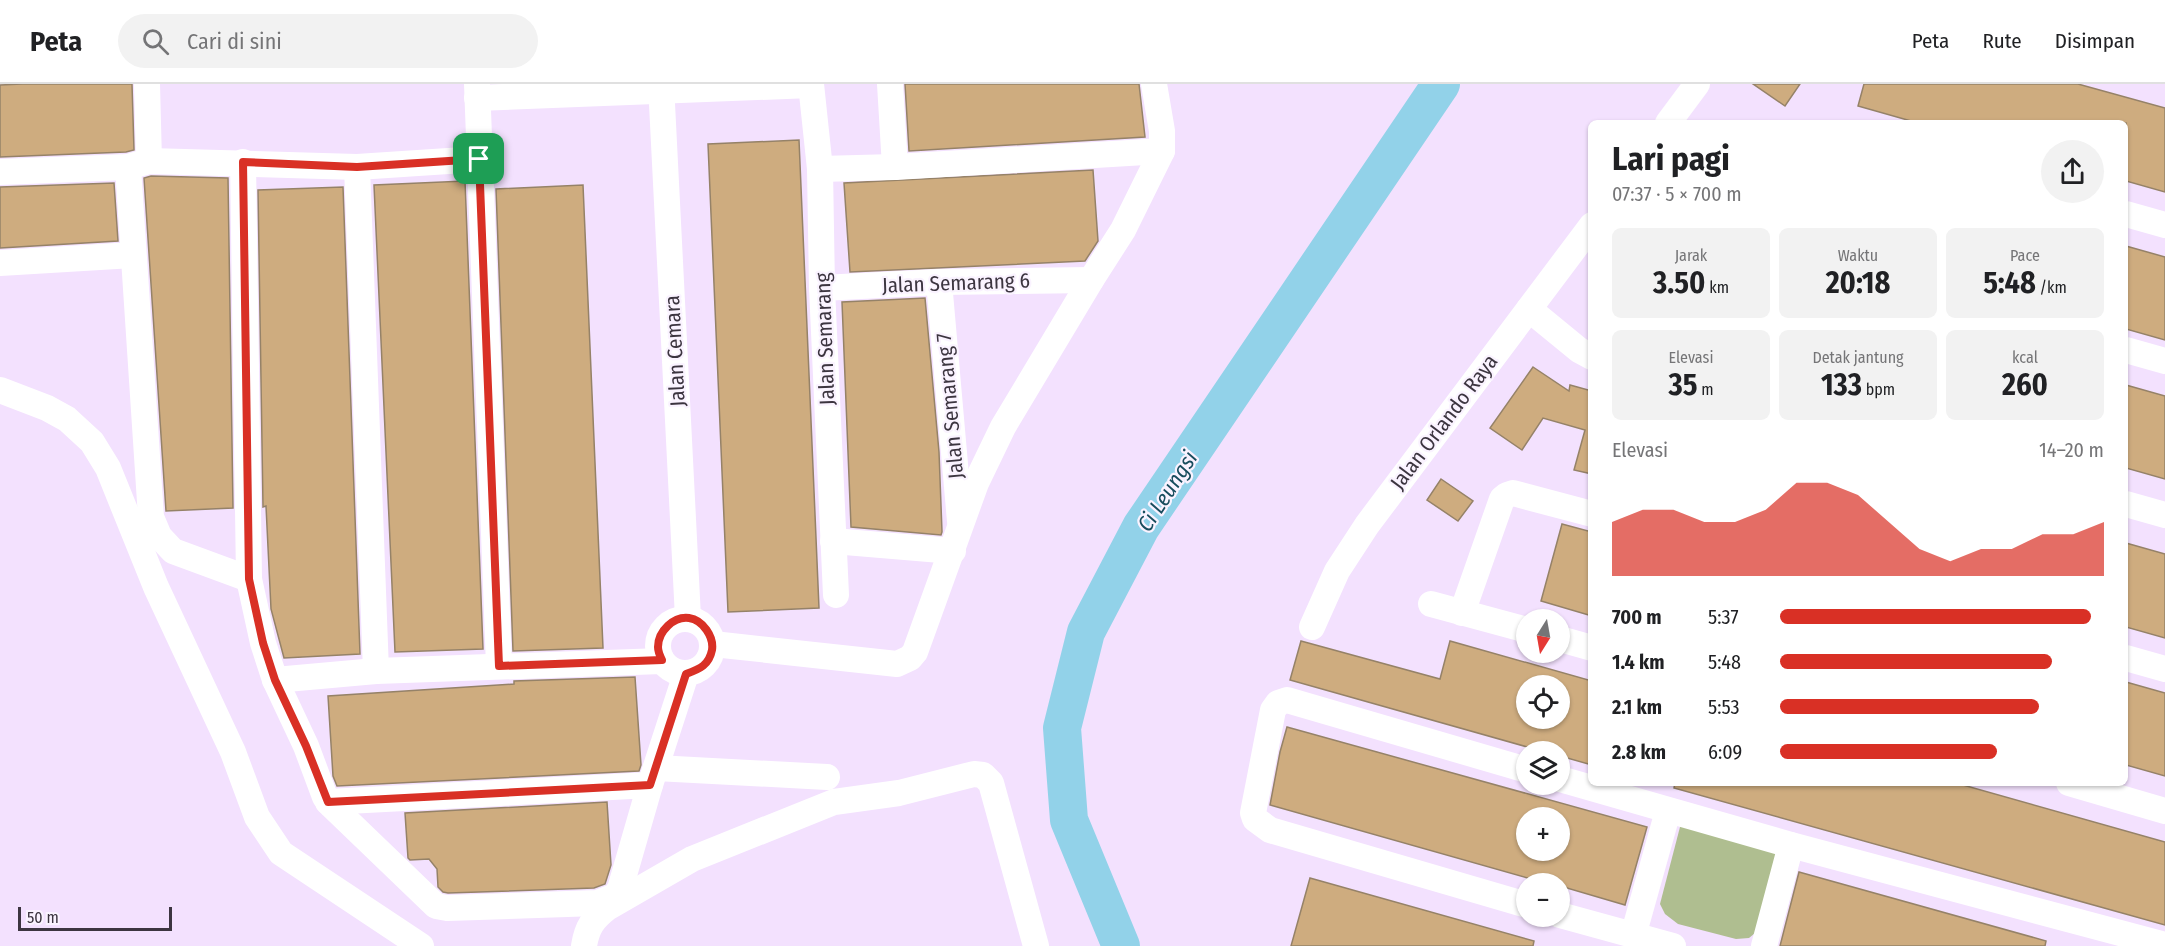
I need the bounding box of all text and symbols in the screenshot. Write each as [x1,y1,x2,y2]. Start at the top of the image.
search box [118,14,538,68]
text: Peta [30,25,82,58]
icon: search [139,25,172,58]
text: Cari di sini [187,28,282,55]
text: Peta [1912,28,1949,54]
text: Rute [1982,28,2022,54]
text: Disimpan [2055,28,2135,54]
pin [453,133,504,184]
text: Lari pagi [1612,139,1730,179]
button: share [2041,140,2104,203]
icon: arrive [462,142,495,175]
text: 07:37 · 5 × 700 m [1612,182,1742,206]
text: Jarak [1675,246,1707,265]
text: Waktu [1838,246,1878,265]
text: Pace [2010,246,2040,265]
text: 3.50 [1653,265,1705,301]
text: 20:18 [1826,265,1890,301]
text: 5:48 [1983,265,2036,301]
street label: Jalan Semarang 6 [882,267,1030,299]
street label: Jalan Semarang [810,272,840,406]
text: km [1705,278,1729,297]
text: /km [2036,278,2067,297]
street label: Jalan Cemara [659,295,691,407]
street label: Jalan Semarang 7 [931,332,969,480]
text: Elevasi [1669,348,1713,367]
text: Detak jantung [1812,348,1904,367]
text: kcal [2012,348,2038,367]
street label: Jalan Orlando Raya [1385,349,1503,495]
text: 35 [1669,367,1697,403]
text: 133 [1821,367,1862,403]
text: 260 [2002,367,2048,403]
text: m [1697,380,1714,399]
text: bpm [1862,380,1895,399]
text: Elevasi [1612,438,1668,462]
text: 14–20 m [2039,438,2104,462]
water label: Ci Leungsi [1131,446,1204,537]
text: 700 m [1612,605,1662,629]
text: 5:37 [1708,605,1739,629]
north arrow [1516,609,1570,663]
map controls [1516,609,1570,927]
text: 1.4 km [1612,650,1664,674]
text: 5:48 [1708,650,1741,674]
button: locate [1516,675,1570,729]
text: 2.1 km [1612,695,1662,719]
text: 5:53 [1708,695,1740,719]
text: 2.8 km [1612,740,1666,764]
text: 6:09 [1708,740,1742,764]
button: layers [1516,741,1570,795]
button: + [1516,807,1570,861]
button: − [1516,873,1570,927]
scale bar [18,904,172,932]
text: 50 m [27,908,59,927]

